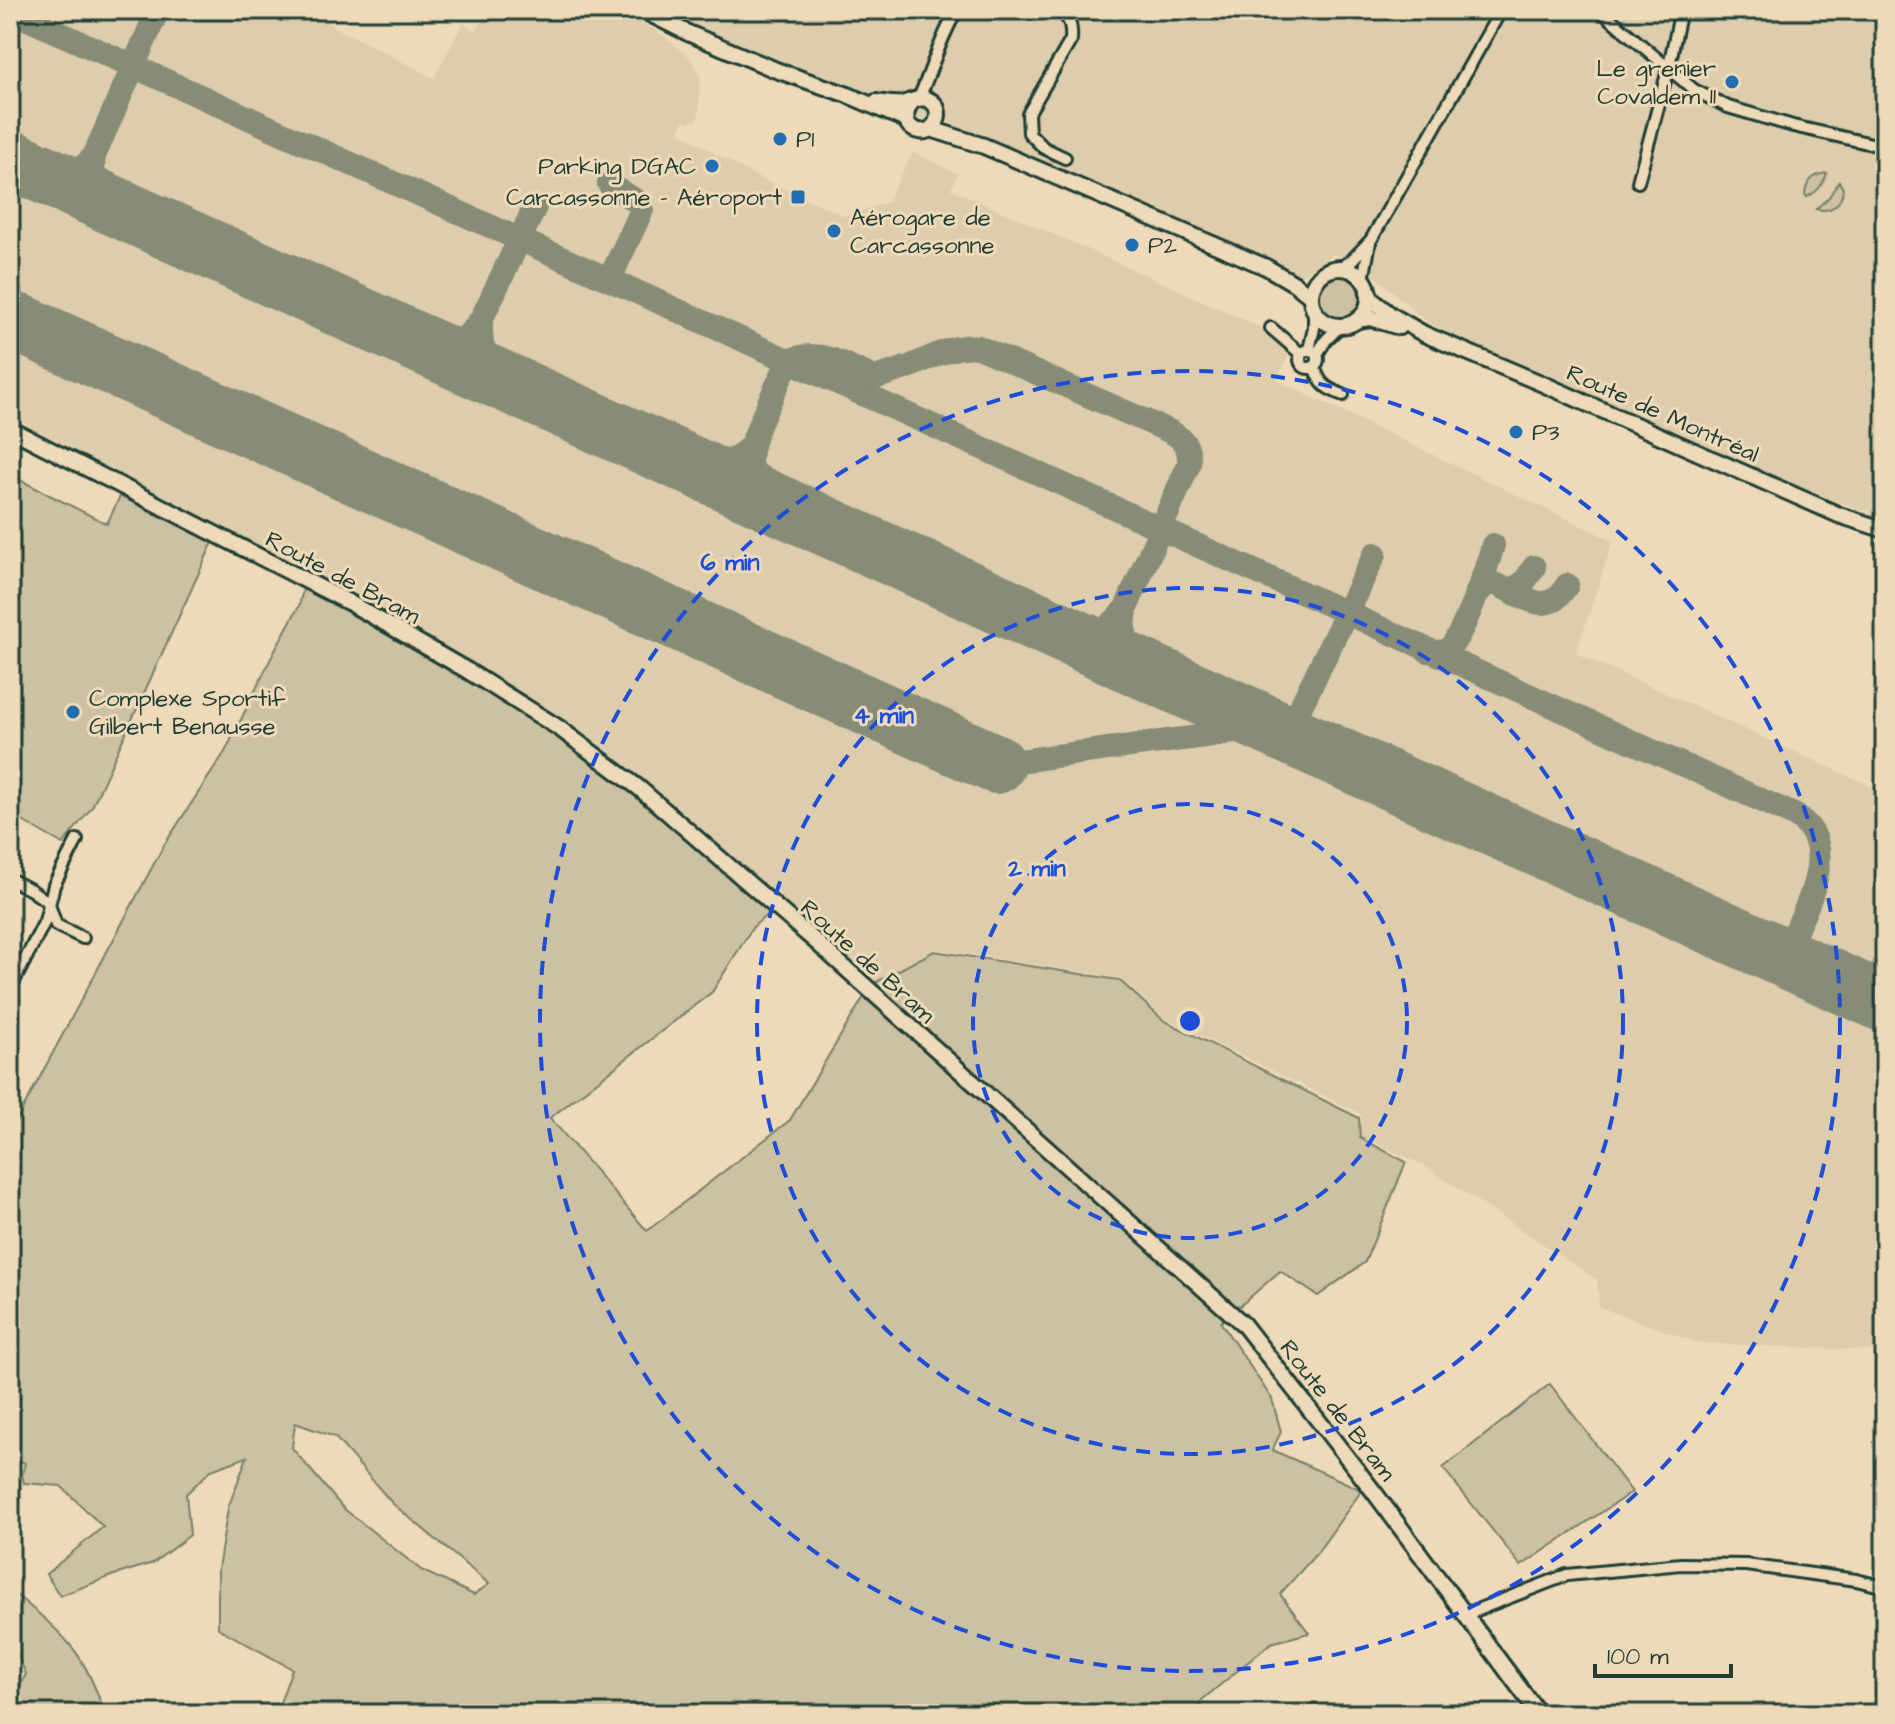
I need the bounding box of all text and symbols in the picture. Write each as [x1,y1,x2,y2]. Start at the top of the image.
place label: Le grenier Covaldem 11 [1596,52,1716,114]
marker: Le grenier Covaldem 11 [1723,73,1741,91]
place label: P1 [796,123,814,157]
marker: P1 [771,130,789,148]
place label: Parking DGAC [538,150,696,185]
marker: Parking DGAC [703,157,721,175]
place label: Carcassonne - Aéroport [506,181,782,215]
marker: Carcassonne - Aéroport [789,188,807,206]
place label: Aérogare de Carcassonne [850,201,994,263]
marker: Aérogare de Carcassonne [825,222,843,240]
place label: P2 [1148,229,1177,263]
marker: P2 [1123,236,1141,254]
street label: Route de Montréal [1561,356,1764,472]
place label: P3 [1532,416,1560,450]
marker: P3 [1507,423,1525,441]
street label: Route de Bram [259,523,426,633]
text: 6 min [701,546,759,580]
place label: Complexe Sportif Gilbert Benausse [89,682,286,744]
text: 4 min [854,699,914,733]
marker: Complexe Sportif Gilbert Benausse [64,703,82,721]
text: 2 min [1007,852,1066,886]
street label: Route de Bram [792,892,943,1032]
centre of rings [1176,1007,1204,1035]
street label: Route de Bram [1271,1333,1404,1489]
scale bar [1595,1628,1731,1678]
text: 100 m [1607,1640,1669,1674]

